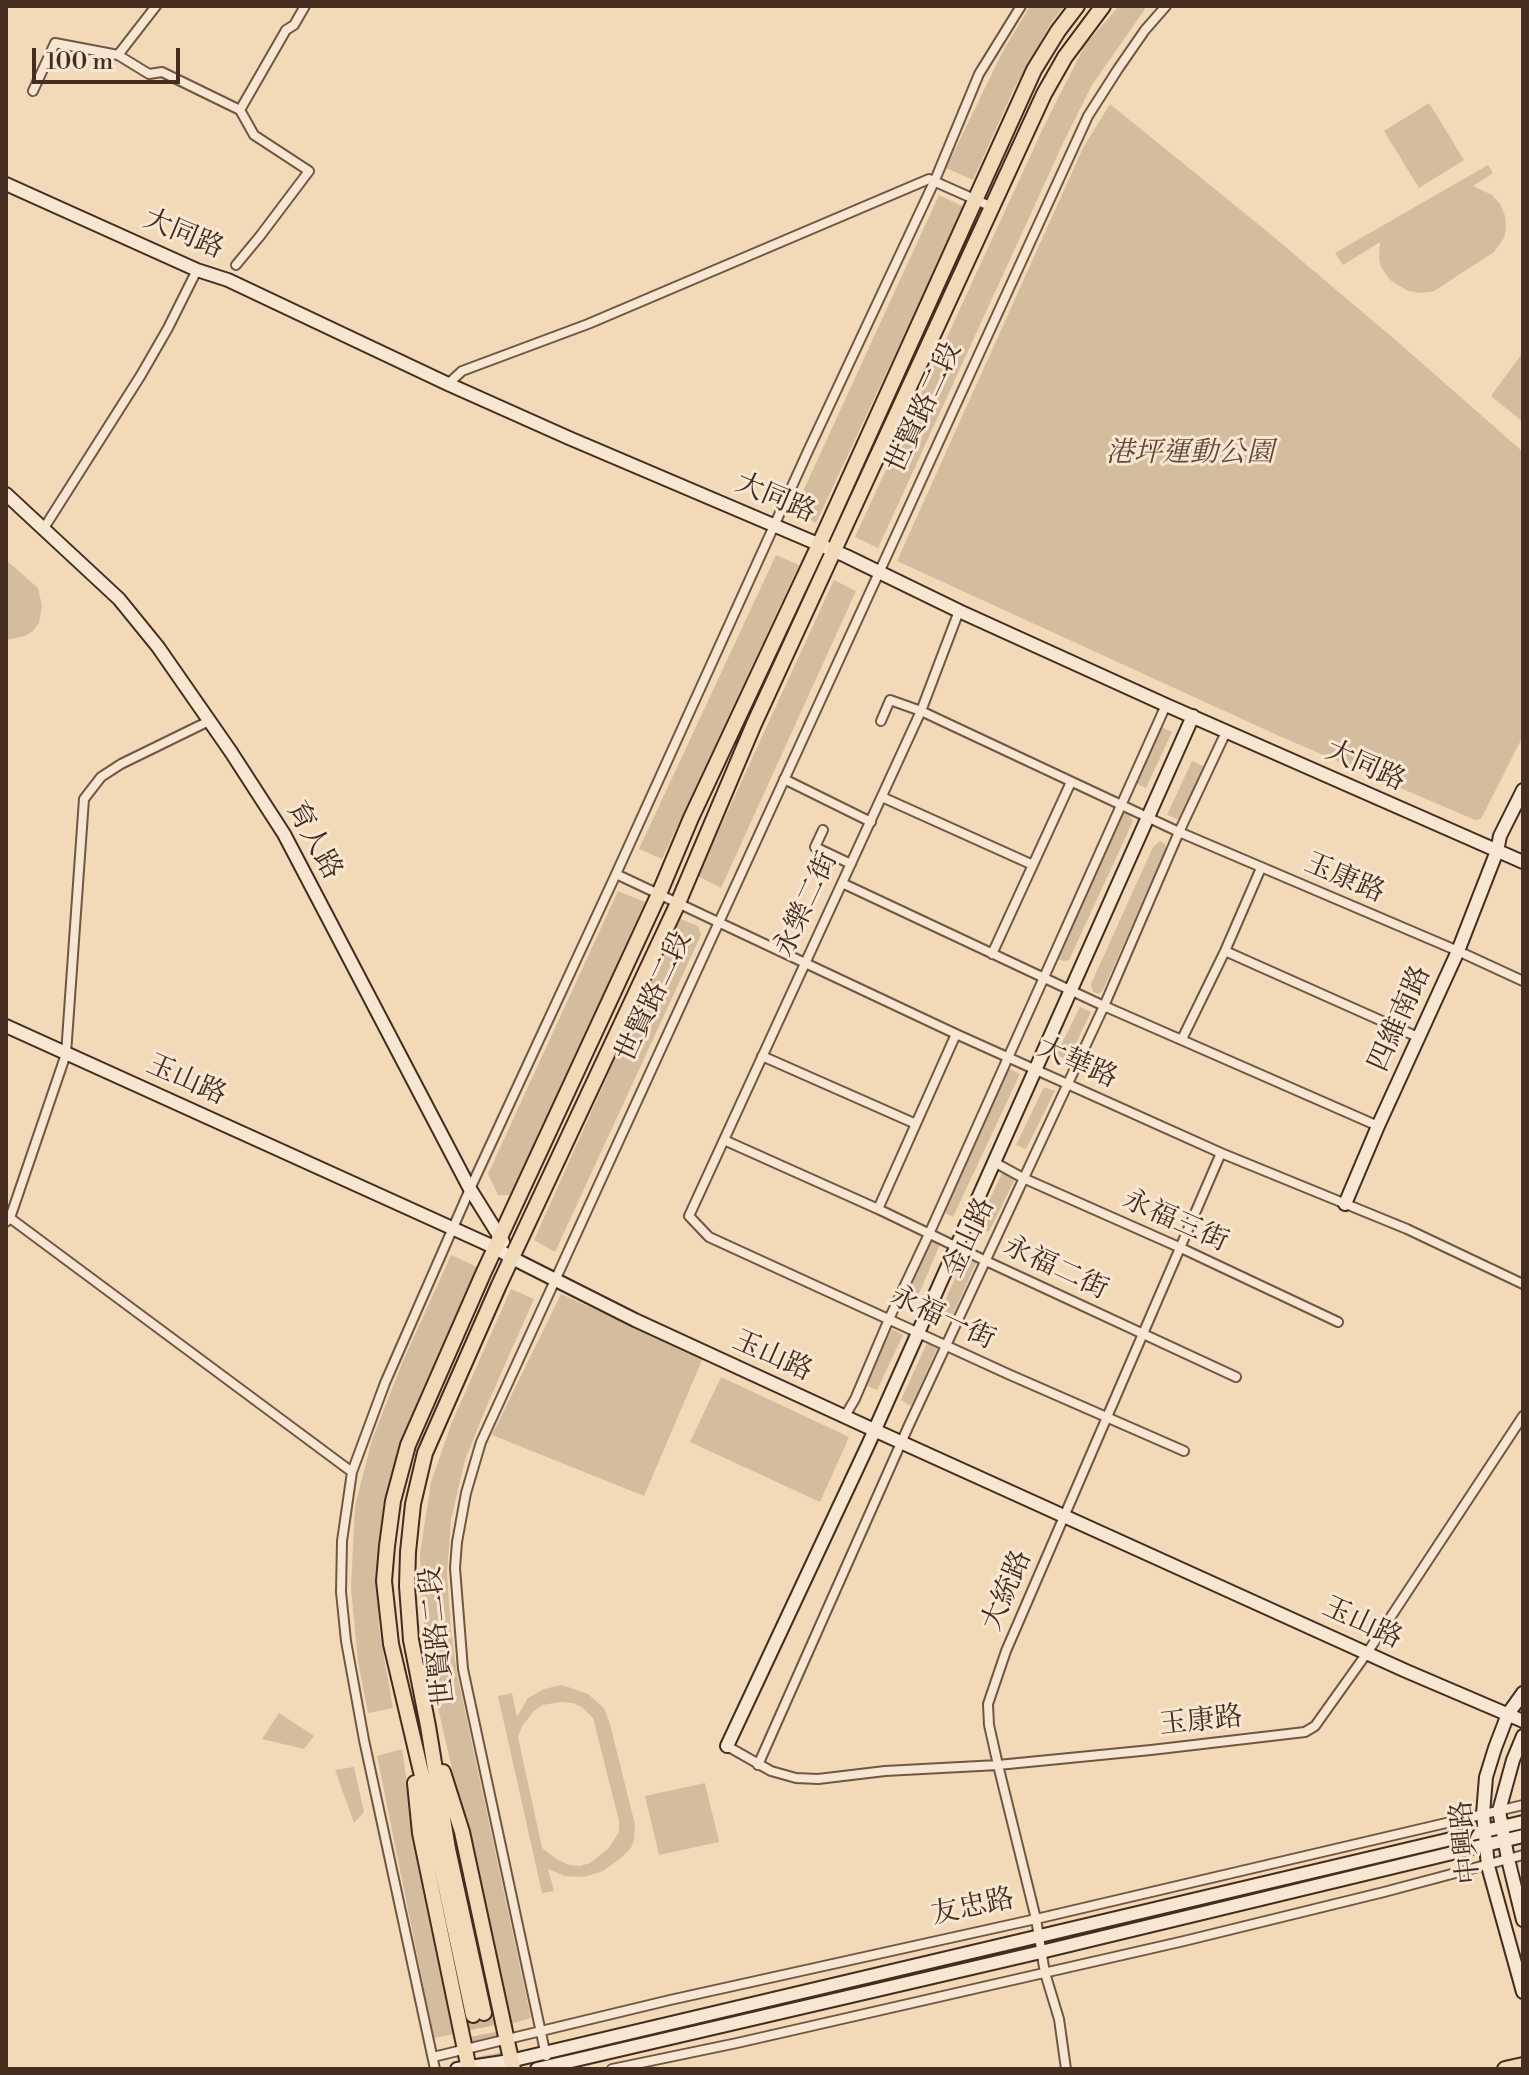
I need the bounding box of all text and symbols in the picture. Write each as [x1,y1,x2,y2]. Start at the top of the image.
scale bar [36,32,184,82]
text: 100 m [46,47,113,77]
street label: 大同路 [138,203,228,267]
street label: 世賢路二段 [880,337,970,479]
park label: 港坪運動公園 [1106,437,1274,471]
street label: 大同路 [730,467,820,531]
street label: 大同路 [1320,735,1410,799]
street label: 育人路 [278,796,348,886]
street label: 永樂二街 [768,847,846,963]
street label: 玉康路 [1299,847,1389,911]
street label: 世賢路二段 [610,926,700,1068]
street label: 四維南路 [1363,961,1439,1077]
street label: 大華路 [1032,1032,1122,1096]
street label: 玉山路 [141,1049,231,1113]
street label: 永福三街 [1117,1184,1233,1260]
street label: 金山路 [937,1193,1003,1283]
street label: 永福二街 [997,1230,1113,1308]
street label: 永福一街 [884,1280,1000,1358]
street label: 玉山路 [727,1325,817,1389]
street label: 大統路 [976,1546,1040,1636]
street label: 世賢路二段 [415,1565,463,1707]
street label: 玉山路 [1317,1591,1407,1657]
street label: 玉康路 [1157,1701,1245,1743]
street label: 中興路 [1446,1798,1488,1886]
street label: 友忠路 [928,1883,1018,1933]

